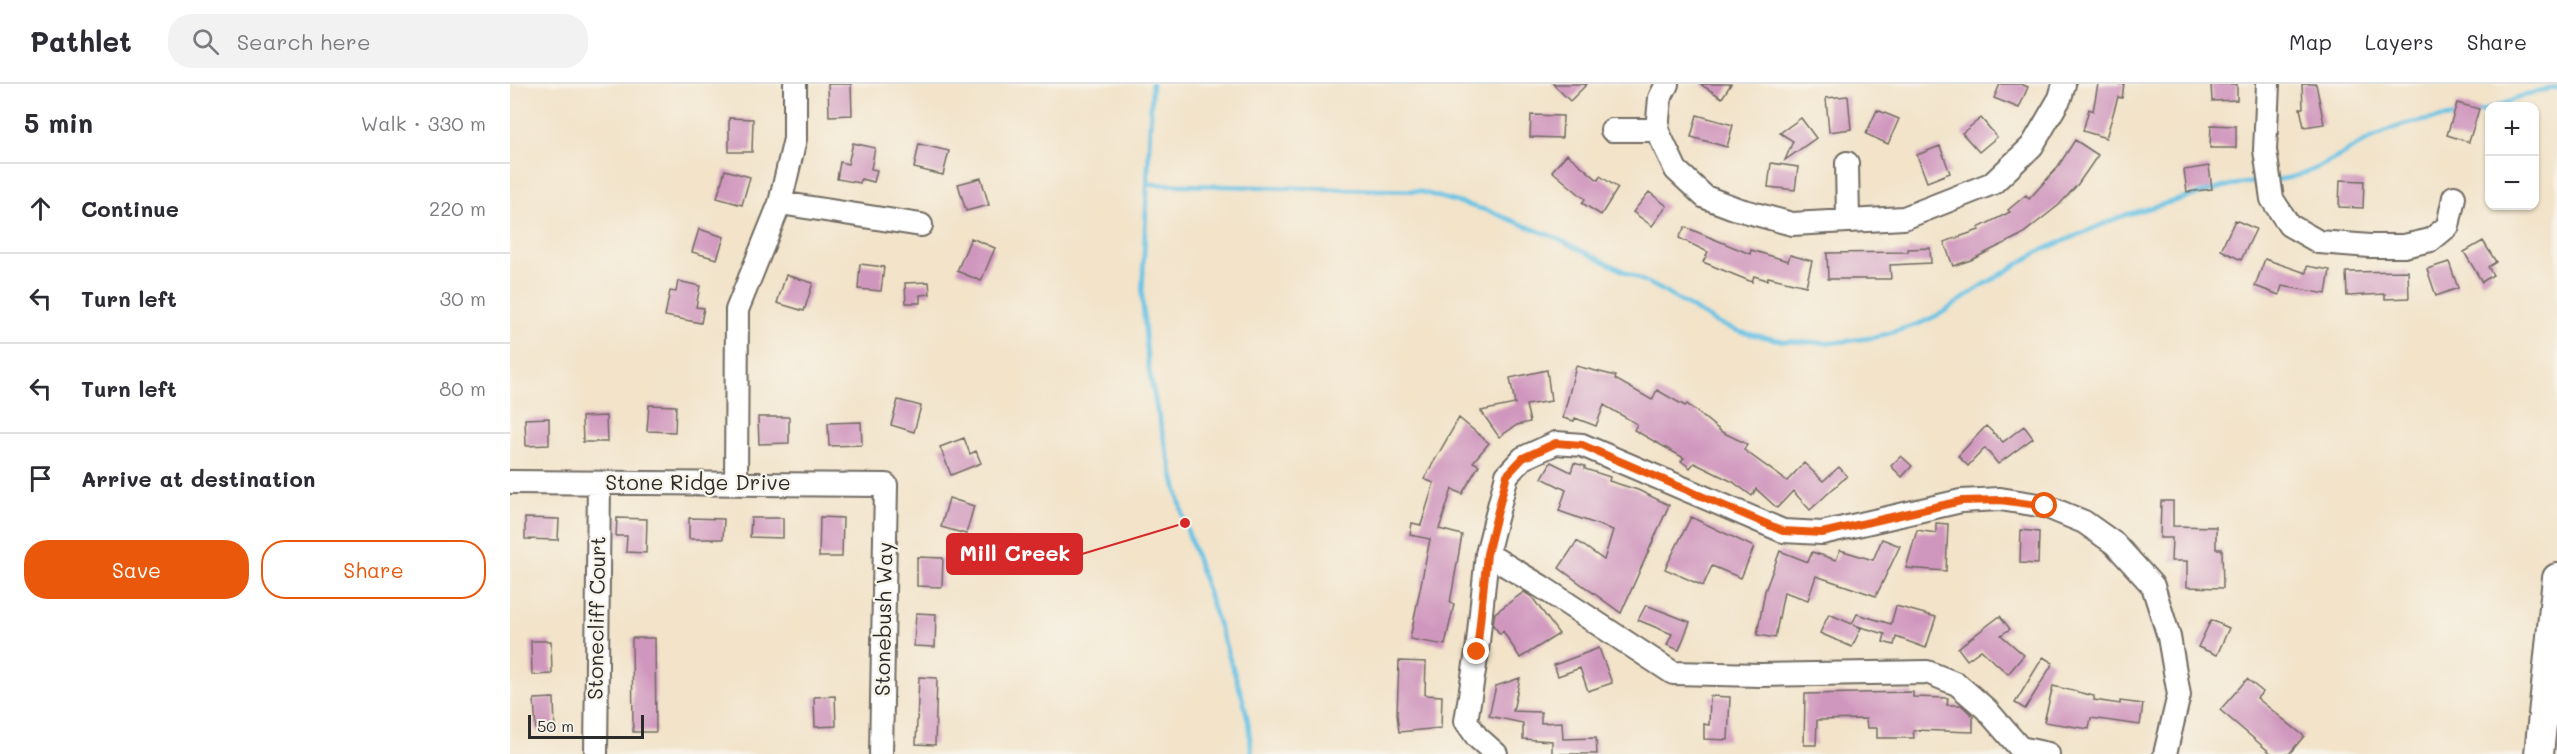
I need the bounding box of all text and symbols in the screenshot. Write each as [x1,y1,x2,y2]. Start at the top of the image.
search box [168,14,588,68]
text: Pathlet [30,23,132,59]
icon: search [189,25,222,58]
text: Search here [237,27,371,56]
text: Map [2289,28,2332,55]
text: Layers [2365,28,2434,55]
text: Share [2467,28,2527,55]
map controls [2485,102,2539,210]
button: + [2485,102,2539,156]
text: 5 min [24,106,93,140]
text: Walk · 330 m [361,110,486,136]
button: − [2485,156,2539,210]
icon: ahead [24,192,57,225]
text: Continue [81,194,179,223]
text: 220 m [429,195,486,221]
icon: left [24,282,57,315]
text: Turn left [81,284,177,313]
text: 30 m [440,285,486,311]
icon: left [24,372,57,405]
text: Turn left [81,374,177,403]
text: 80 m [439,375,486,401]
icon: arrive [24,462,57,495]
text: Arrive at destination [81,464,316,493]
street label: Stone Ridge Drive [605,468,791,495]
route start [2031,492,2057,518]
callout: Mill Creek [947,534,1082,574]
street label: Stonecliff Court [581,536,610,700]
text: Mill Creek [960,538,1070,567]
button: Save [24,540,249,599]
button: Share [261,540,486,599]
street label: Stonebush Way [868,542,897,696]
route end [1463,638,1489,664]
scale bar [528,712,644,740]
text: 50 m [537,715,574,736]

